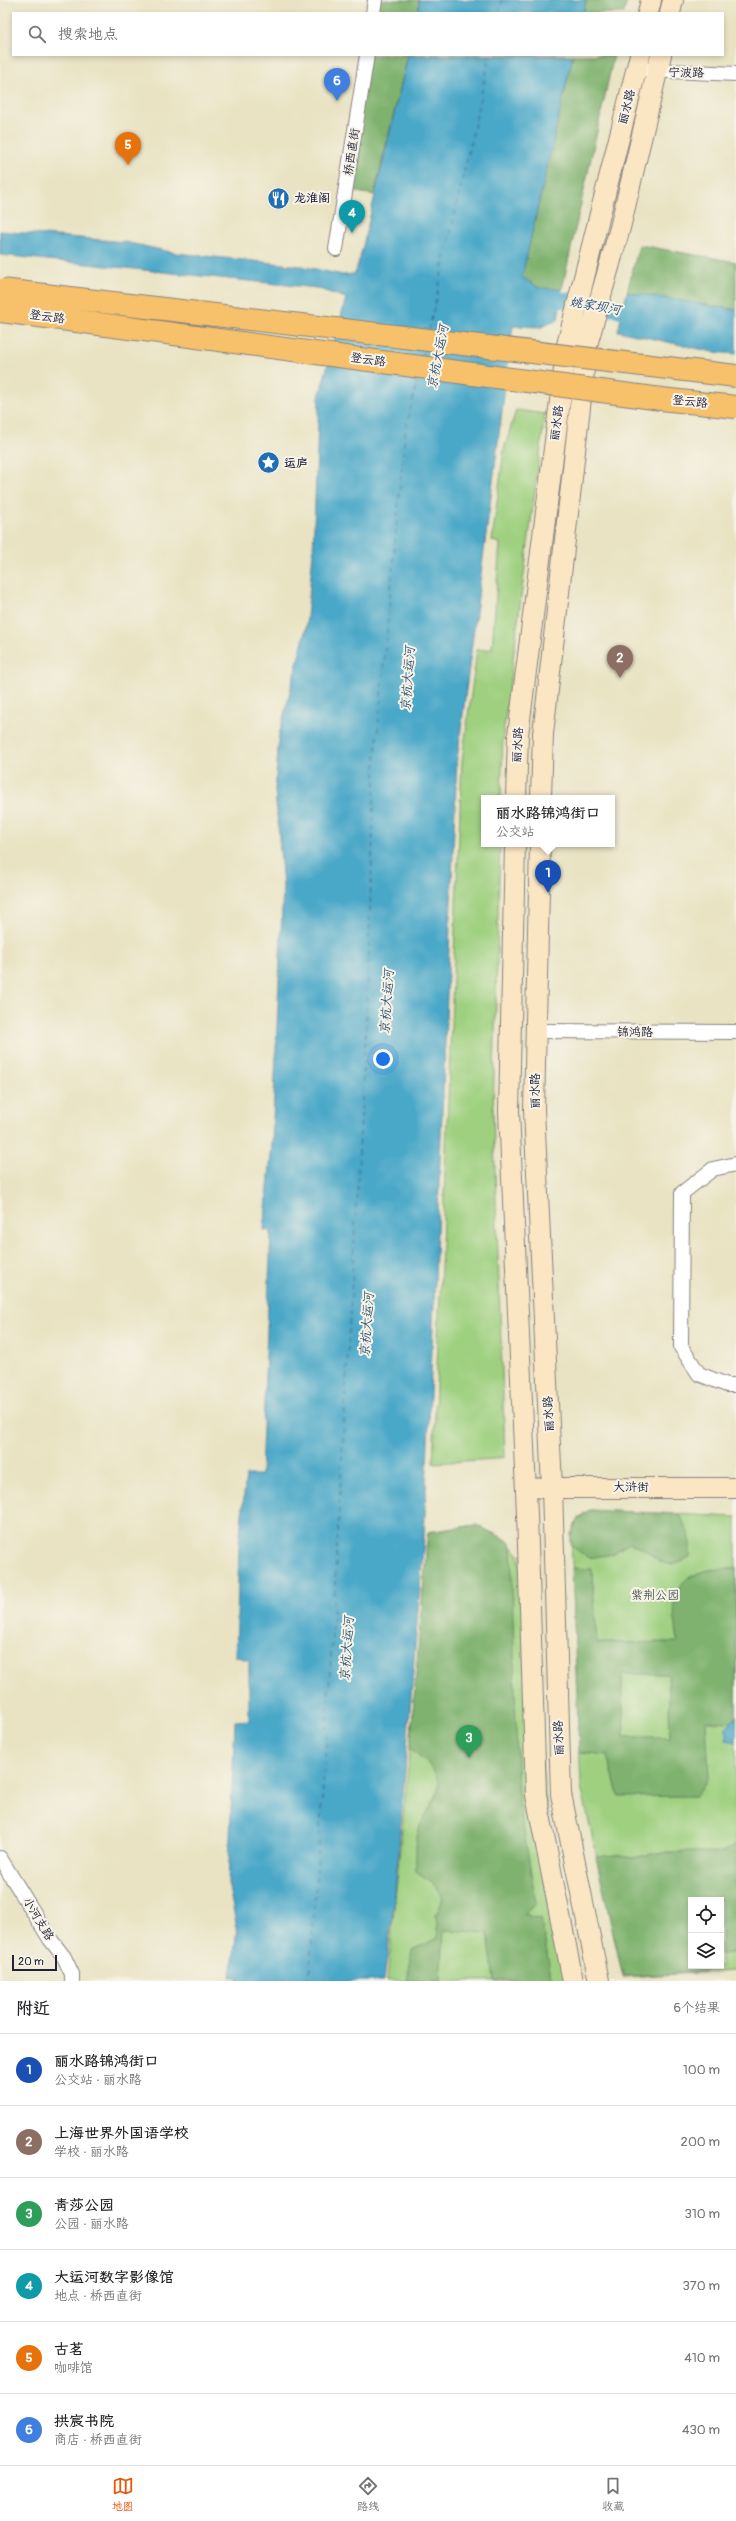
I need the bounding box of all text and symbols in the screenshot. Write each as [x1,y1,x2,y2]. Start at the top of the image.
search box [12,12,724,56]
icon: search [26,23,48,45]
text: 搜索地点 [58,25,118,44]
street label: 宁波路 [668,65,704,81]
pin: 6 [324,68,350,101]
street label: 丽水路 [615,88,639,126]
street label: 桥西直街 [341,127,363,177]
pin: 5 [115,132,141,165]
restaurant icon: 龙淮阁 [266,185,292,211]
place label: 龙淮阁 [294,191,330,206]
pin: 4 [339,200,365,233]
water label: 姚家坝河 [568,294,624,319]
street label: 登云路 [28,307,66,327]
water label: 京杭大运河 [424,322,452,390]
street label: 登云路 [349,350,387,370]
street label: 登云路 [671,393,709,411]
street label: 丽水路 [547,404,567,442]
place icon: 运庐 [255,450,281,476]
place label: 运庐 [284,456,308,471]
water label: 京杭大运河 [398,644,418,712]
pin: 2 [607,645,633,678]
street label: 丽水路 [510,727,526,763]
popup [481,795,615,847]
text: 丽水路锦鸿街口 [495,804,601,823]
text: 公交站 [495,824,535,840]
pin: 1 [535,860,561,893]
water label: 京杭大运河 [377,967,397,1035]
street label: 锦鸿路 [617,1025,653,1040]
your location [373,1049,393,1069]
street label: 丽水路 [528,1073,543,1109]
water label: 京杭大运河 [357,1290,377,1358]
street label: 丽水路 [541,1396,557,1432]
street label: 大浒街 [613,1480,649,1495]
park label: 紫荆公园 [631,1588,679,1603]
water label: 京杭大运河 [337,1614,357,1682]
street label: 丽水路 [551,1720,567,1756]
pin: 3 [456,1725,482,1758]
street label: 小河支路 [19,1895,57,1943]
map controls [688,1897,724,1969]
button: locate [688,1897,724,1933]
button: layers [688,1933,724,1969]
scale bar [12,1953,57,1972]
text: 20 m [18,1955,44,1968]
text: 附近 [16,1998,50,2019]
text: 6个结果 [673,2000,720,2016]
text: 丽水路锦鸿街口 [54,2052,159,2071]
text: 1 [26,2062,32,2078]
text: 100 m [683,2062,720,2078]
text: 公交站 · 丽水路 [54,2072,142,2088]
text: 上海世界外国语学校 [54,2124,189,2143]
text: 2 [25,2134,33,2150]
text: 200 m [681,2134,720,2150]
text: 学校 · 丽水路 [54,2144,129,2160]
text: 青莎公园 [54,2196,114,2215]
text: 3 [25,2206,33,2222]
text: 310 m [684,2206,720,2222]
text: 公园 · 丽水路 [54,2216,129,2232]
text: 大运河数字影像馆 [54,2268,174,2287]
text: 4 [25,2278,33,2294]
text: 370 m [683,2278,720,2294]
text: 地点 · 桥西直街 [54,2288,142,2304]
text: 古茗 [54,2340,84,2359]
text: 5 [25,2350,33,2366]
text: 410 m [684,2350,720,2366]
text: 咖啡馆 [54,2360,93,2376]
text: 拱宸书院 [54,2412,114,2431]
text: 6 [25,2422,33,2438]
text: 430 m [682,2422,720,2438]
text: 商店 · 桥西直街 [54,2432,142,2448]
tab: 地图 [112,2475,134,2513]
tab: 路线 [357,2475,379,2513]
tab: 收藏 [602,2475,624,2513]

